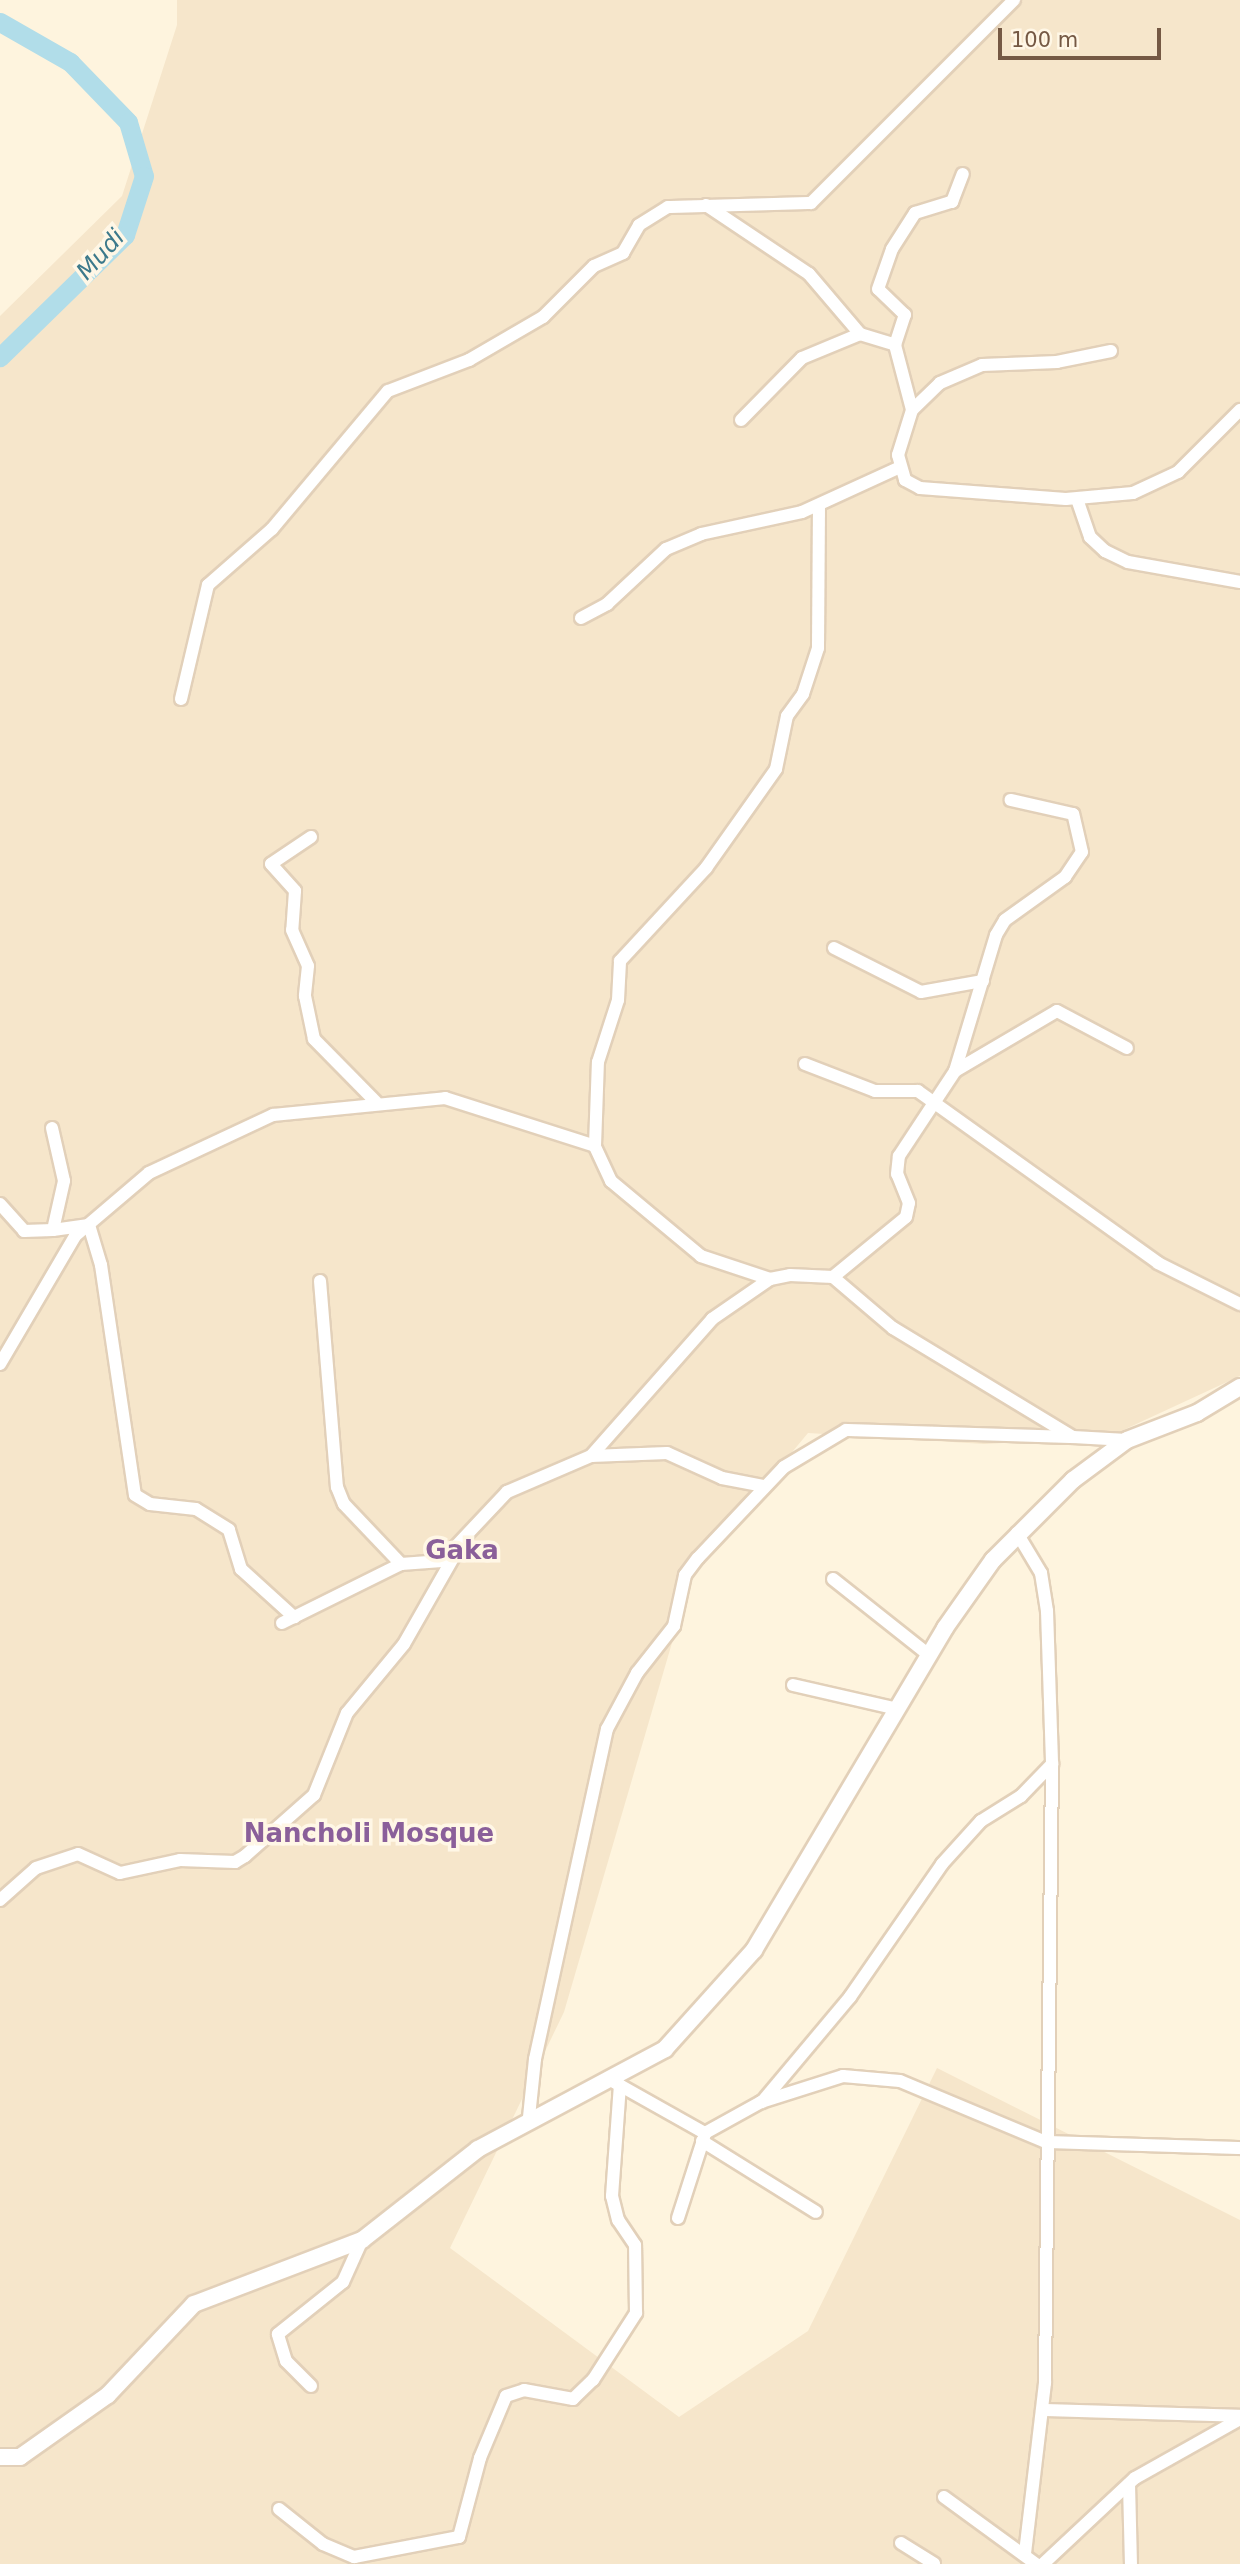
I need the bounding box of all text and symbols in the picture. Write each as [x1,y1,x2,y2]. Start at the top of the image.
scale bar [1002,14,1165,58]
text: 100 m [1011,28,1078,52]
water label: Mudi [71,224,131,286]
district label: Gaka [425,1535,499,1567]
district label: Nancholi Mosque [244,1818,494,1850]

